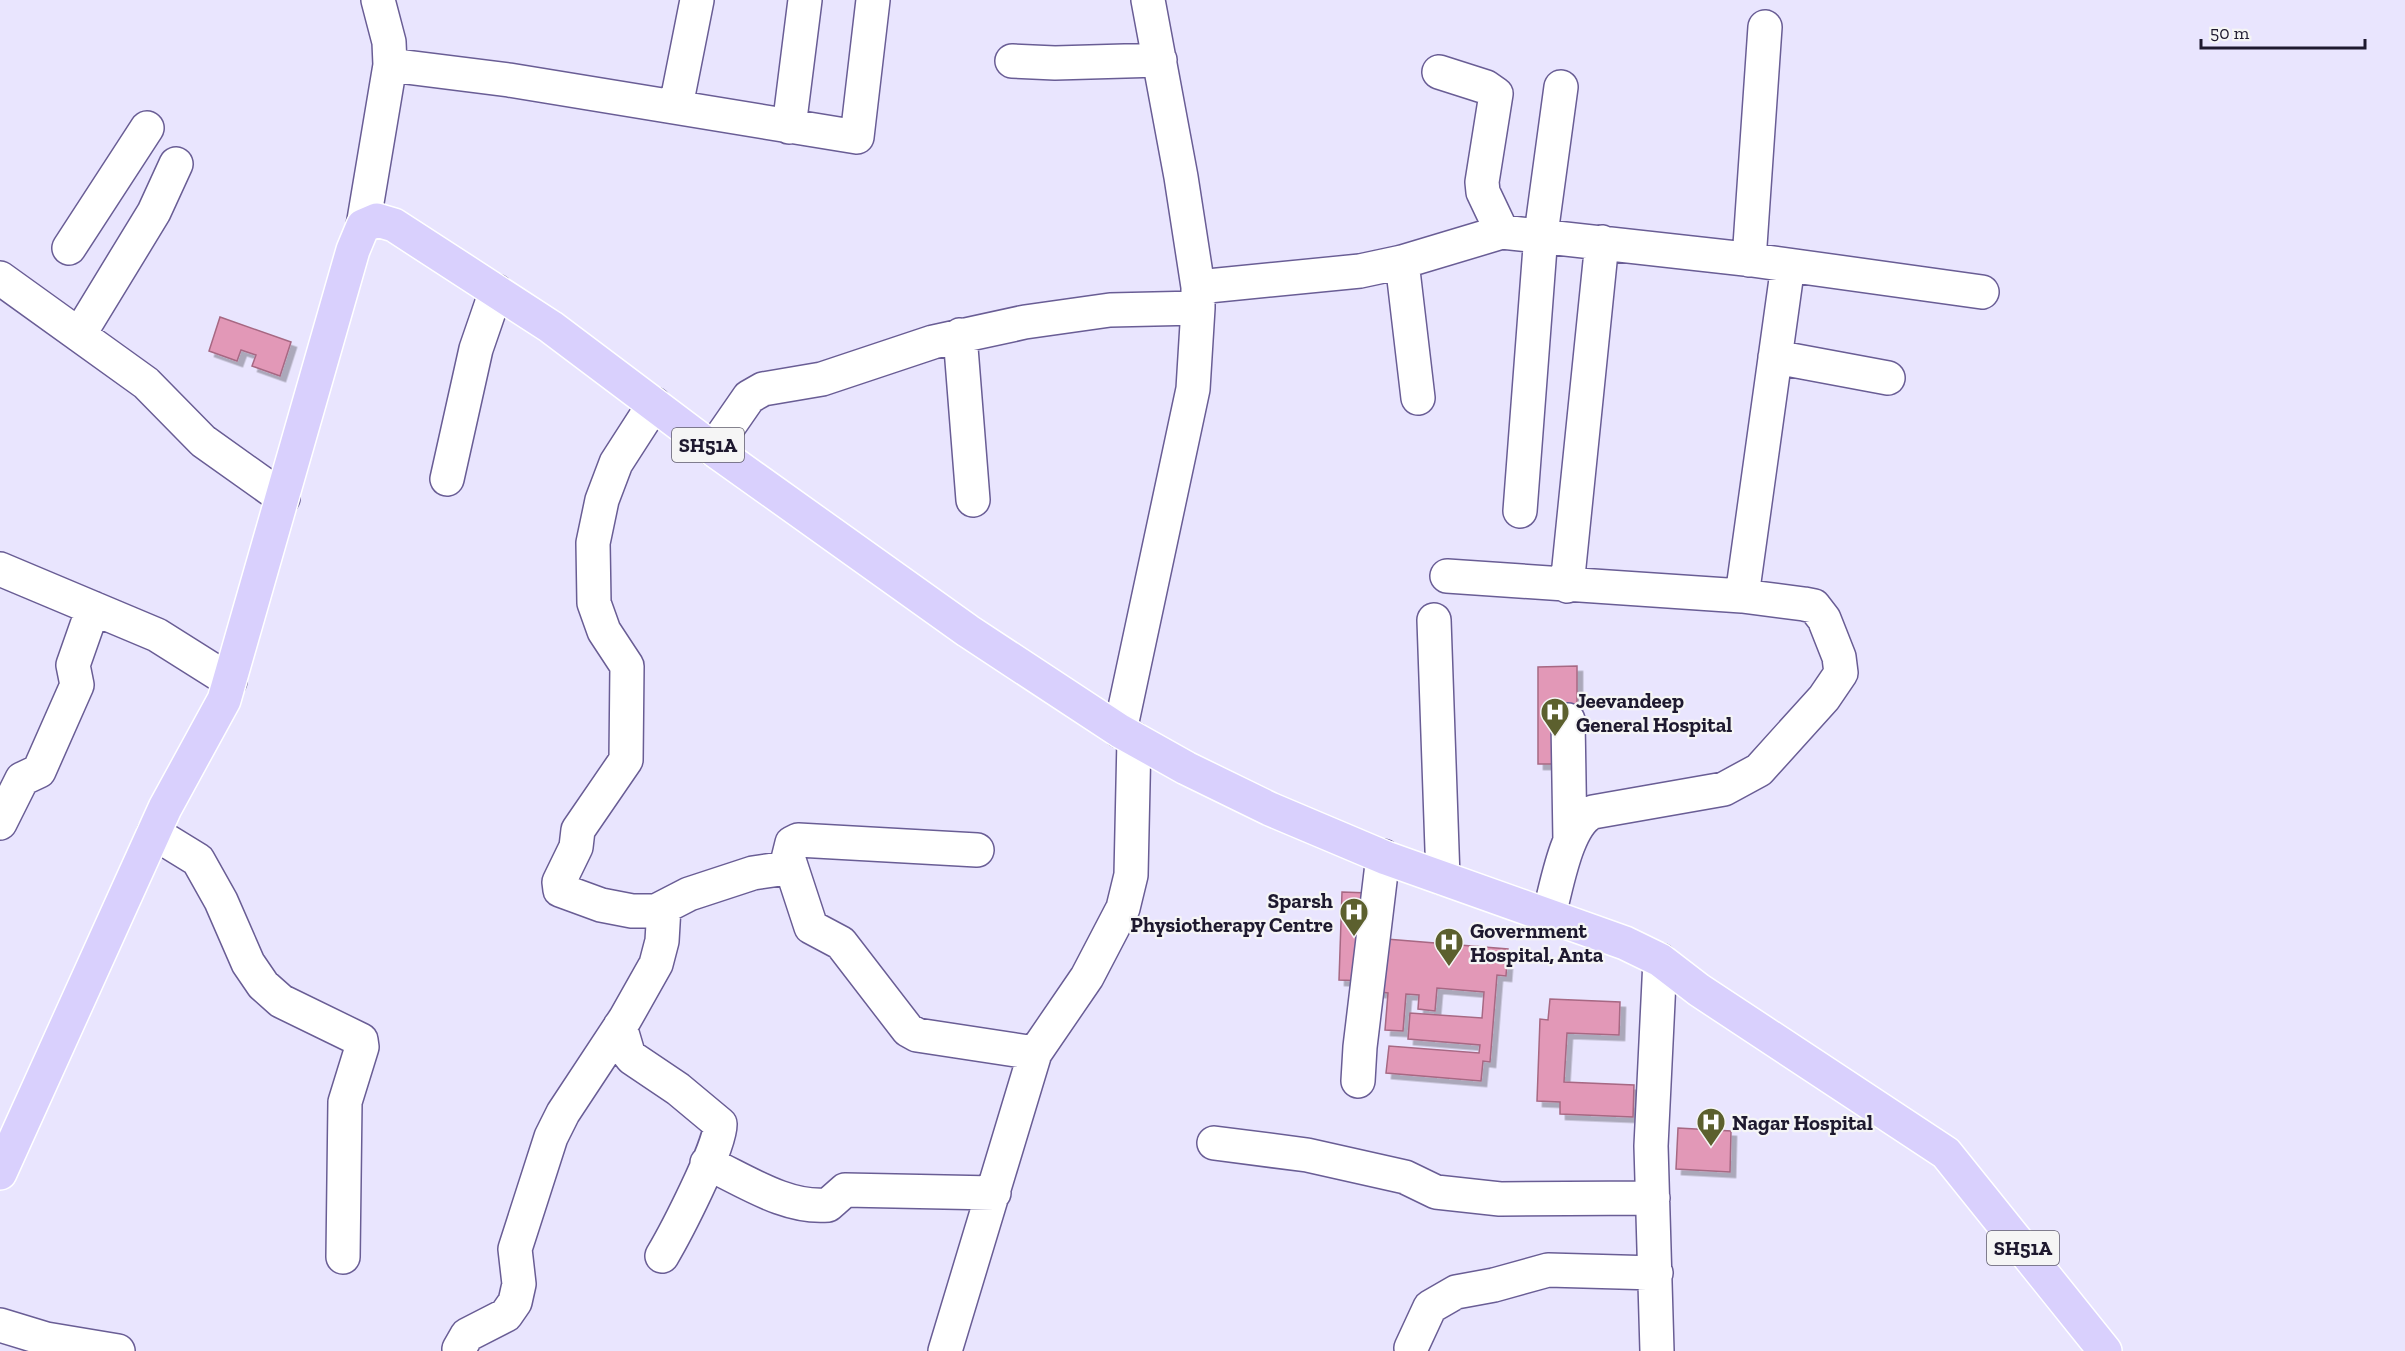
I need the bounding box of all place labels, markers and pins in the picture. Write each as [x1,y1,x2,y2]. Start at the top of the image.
place label: Jeevandeep General Hospital [1576,688,1732,737]
hospital icon: Jeevandeep General Hospital [1539,696,1571,738]
place label: Sparsh Physiotherapy Centre [1130,888,1333,937]
hospital icon: Sparsh Physiotherapy Centre [1338,896,1370,938]
place label: Government Hospital, Anta [1470,918,1604,967]
hospital icon: Government Hospital, Anta [1433,926,1465,968]
hospital icon: Nagar Hospital [1695,1106,1727,1148]
place label: Nagar Hospital [1732,1110,1873,1135]

